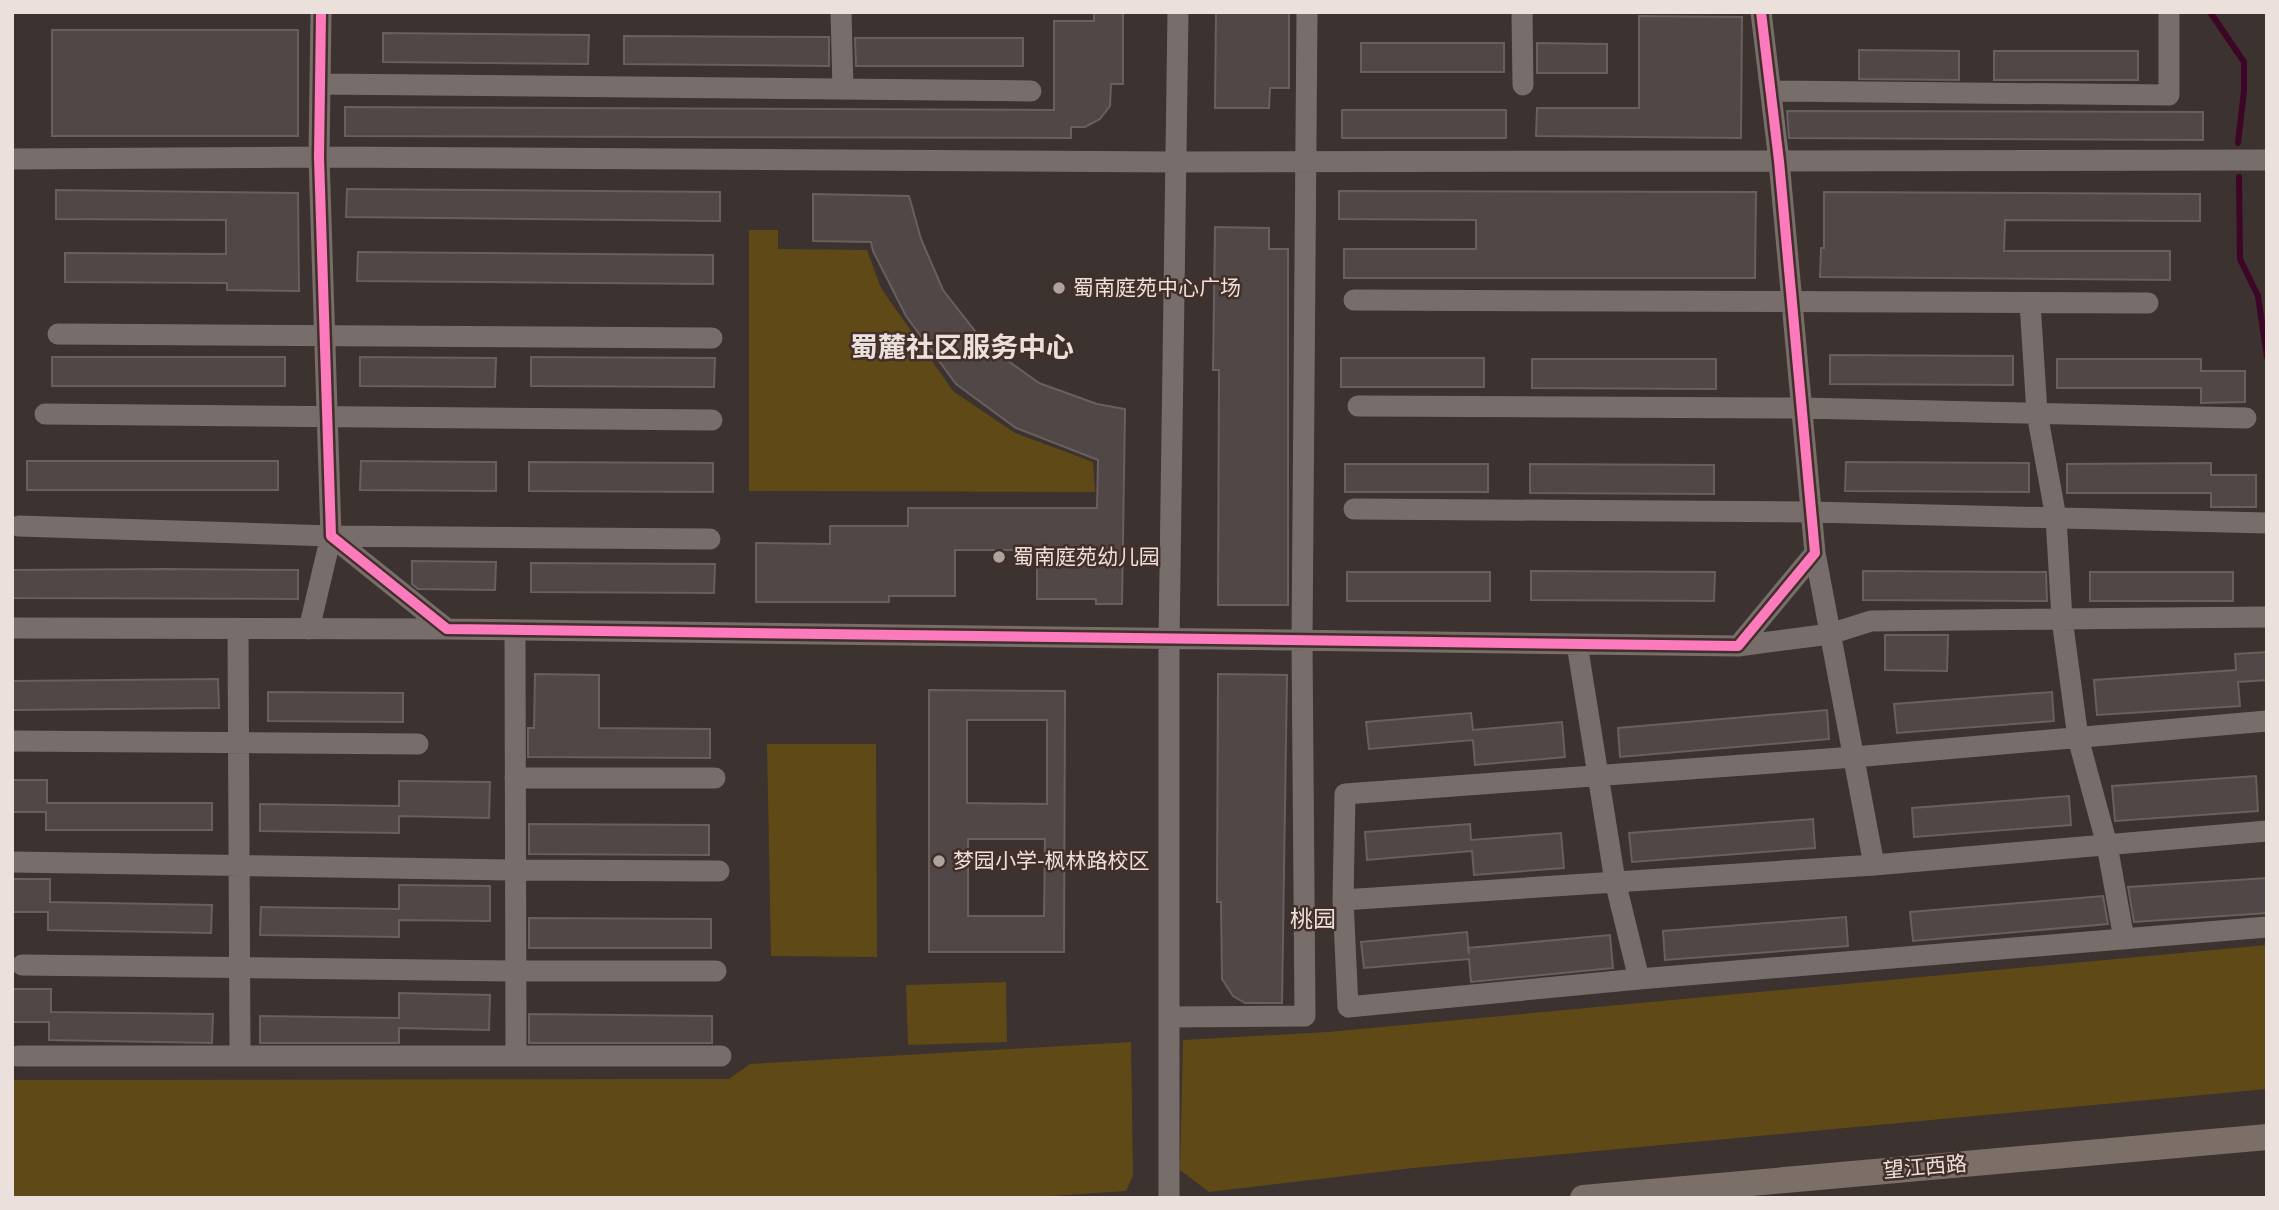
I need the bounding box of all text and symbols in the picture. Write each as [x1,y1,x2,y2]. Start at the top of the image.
place label: 蜀南庭苑中心广场 [1073,276,1241,300]
marker: 蜀南庭苑中心广场 [1051,280,1067,296]
district label: 蜀麓社区服务中心 [850,331,1074,364]
place label: 蜀南庭苑幼儿园 [1013,545,1160,569]
marker: 蜀南庭苑幼儿园 [991,549,1007,565]
place label: 梦园小学-枫林路校区 [953,849,1150,873]
marker: 梦园小学-枫林路校区 [931,853,947,869]
district label: 桃园 [1290,906,1336,932]
street label: 望江西路 [1882,1151,1968,1183]

